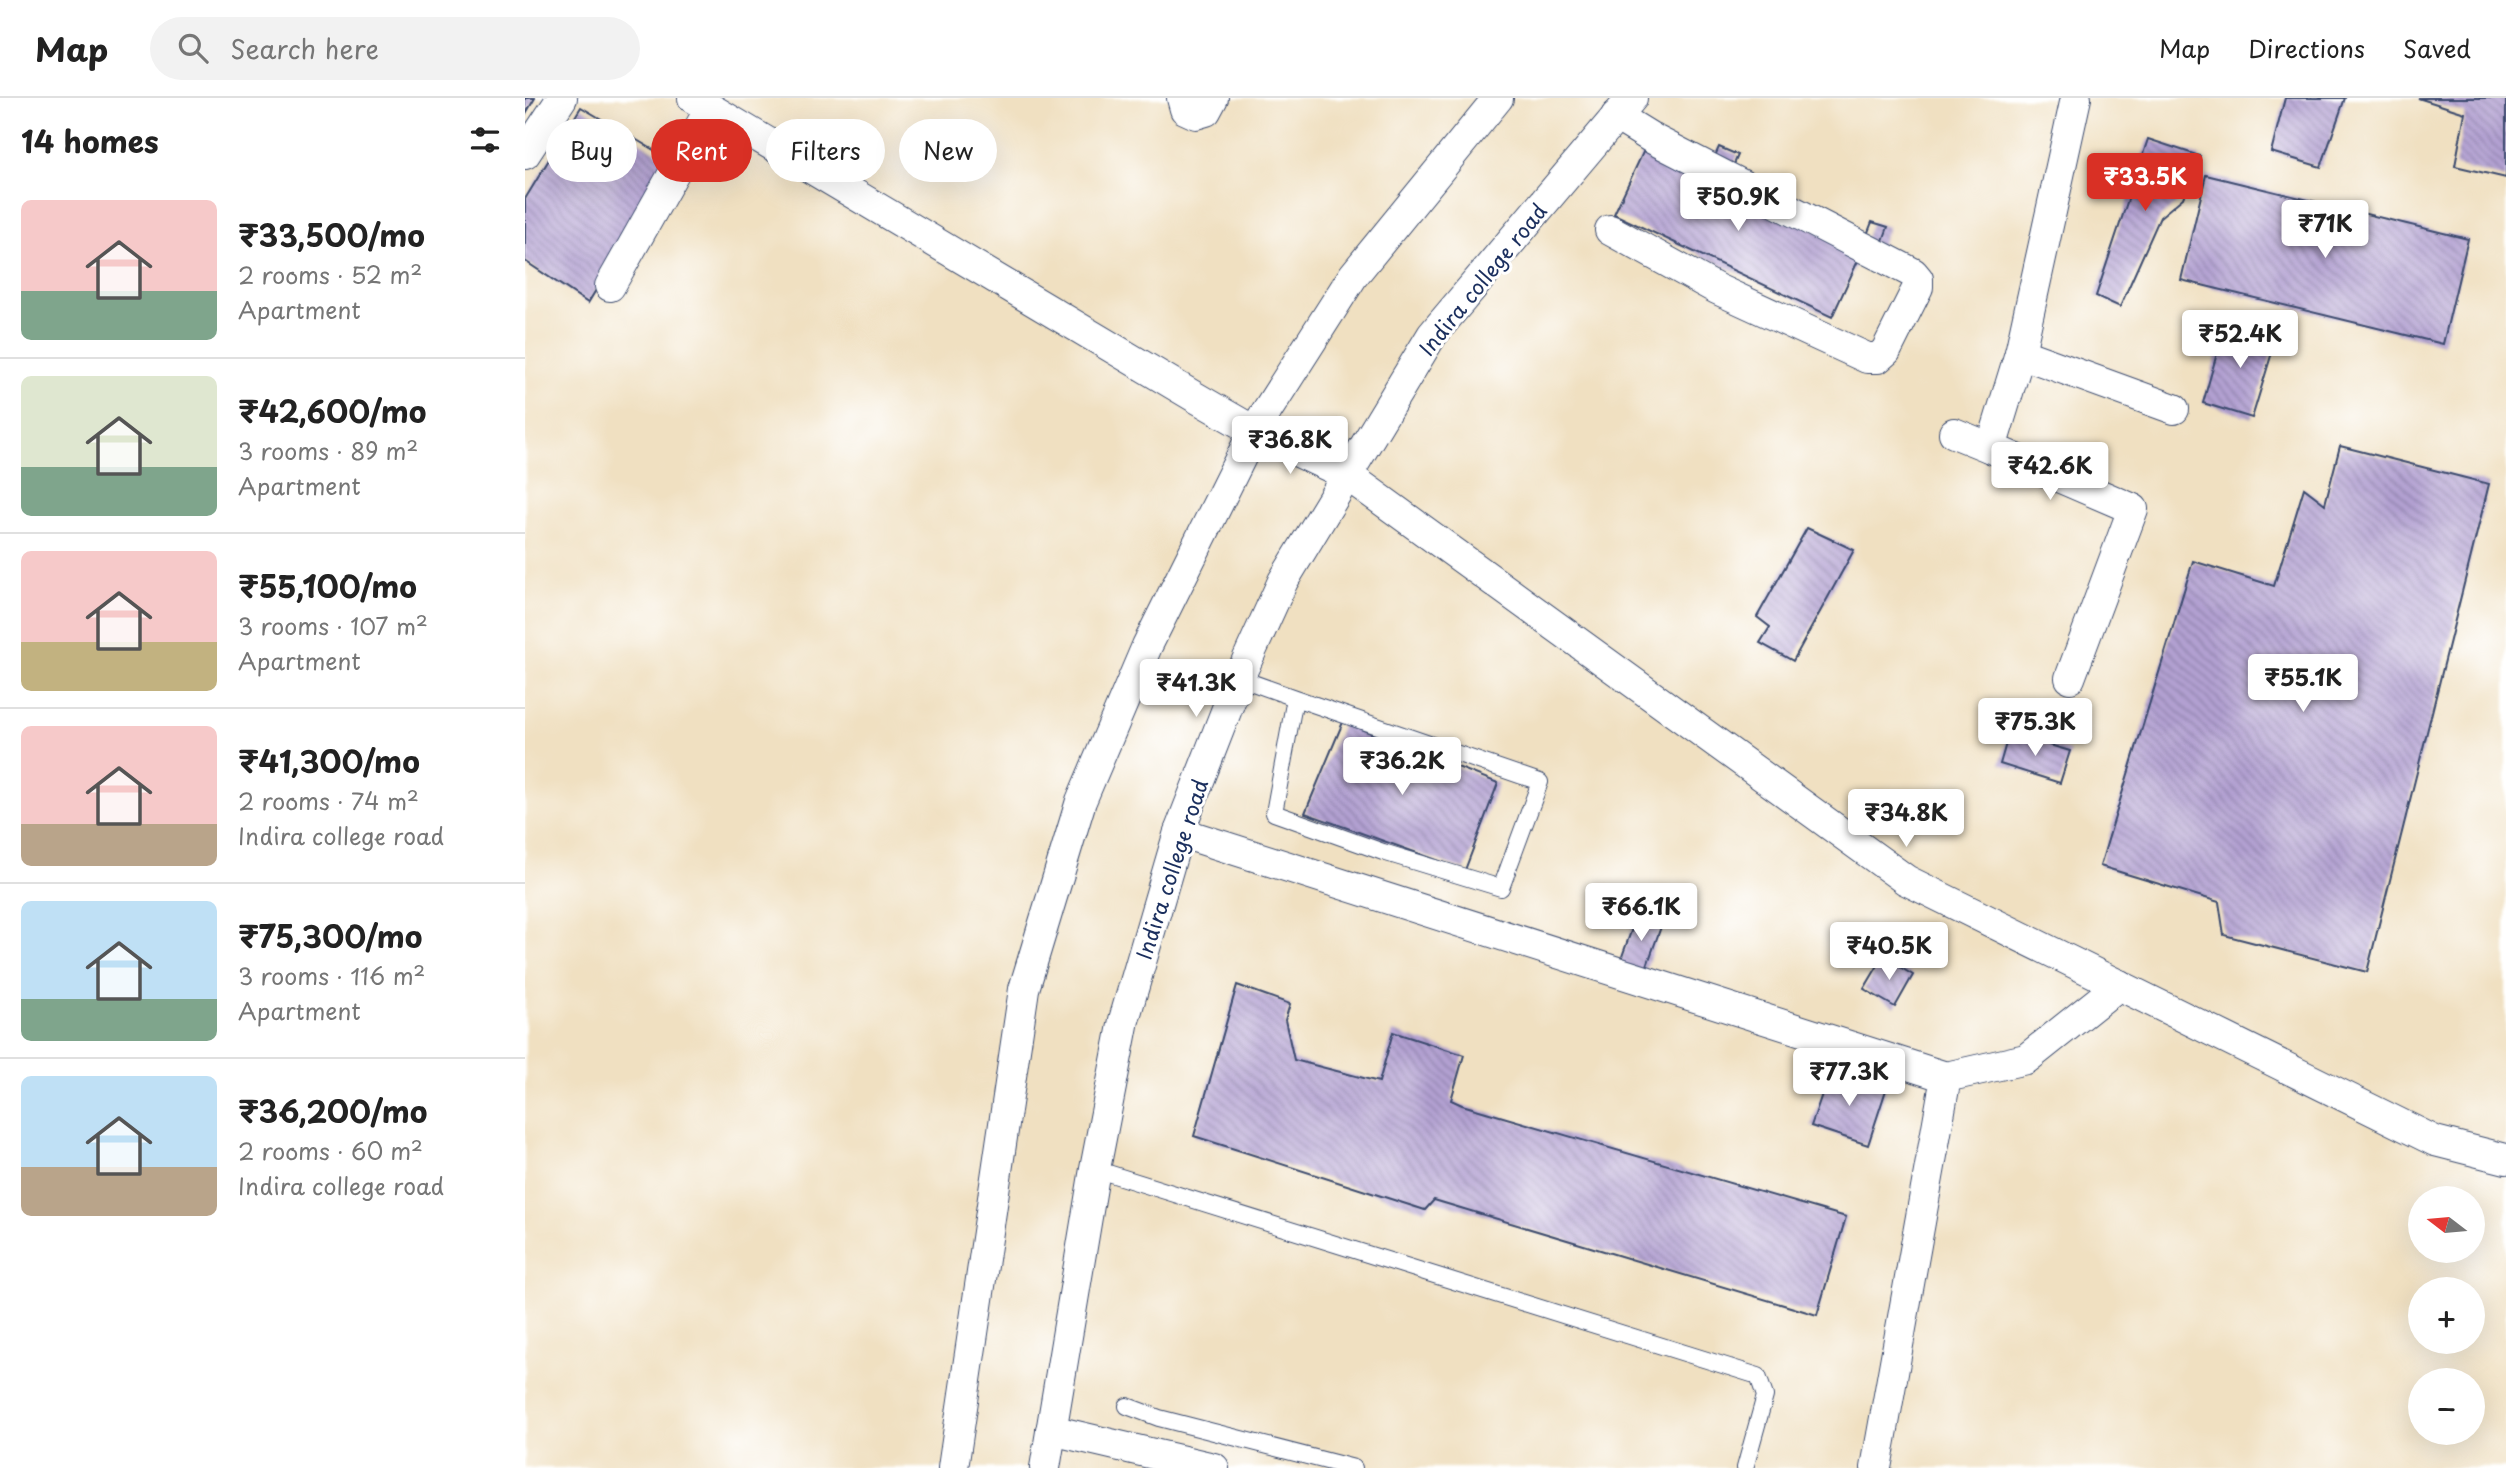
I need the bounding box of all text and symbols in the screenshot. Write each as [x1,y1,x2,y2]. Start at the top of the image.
search box [150,17,640,80]
text: Map [35,23,108,73]
icon: search [174,29,212,67]
text: Search here [230,29,379,68]
text: Map [2159,30,2210,66]
text: Directions [2248,30,2365,66]
text: Saved [2403,30,2471,66]
text: 14 homes [21,118,159,163]
chip: Buy [546,119,637,182]
chip: Rent [651,119,752,182]
chip: Filters [766,119,885,182]
chip: New [899,119,997,182]
icon: filters [466,121,504,159]
pin: ₹33.5K [2088,153,2202,213]
text: ₹33.5K [2103,158,2187,193]
pin: ₹50.9K [1681,174,1795,233]
text: ₹50.9K [1696,178,1780,213]
street label: Indira college road [1410,196,1554,362]
pin: ₹71K [2284,200,2366,260]
text: ₹71K [2297,205,2353,240]
text: ₹33,500/mo [238,212,425,257]
icon: home [77,228,161,312]
text: 2 rooms · 52 m² [238,257,422,292]
text: Apartment [238,292,361,327]
pin: ₹52.4K [2183,310,2297,370]
text: ₹52.4K [2198,315,2282,350]
text: ₹42,600/mo [238,388,426,433]
icon: home [77,404,161,488]
pin: ₹36.8K [1233,416,1347,476]
text: ₹36.8K [1248,421,1332,456]
text: 3 rooms · 89 m² [238,433,418,468]
pin: ₹42.6K [1993,442,2107,502]
text: ₹42.6K [2007,447,2093,482]
text: Apartment [238,468,361,503]
text: ₹55,100/mo [238,563,417,608]
icon: home [77,579,161,663]
text: 3 rooms · 107 m² [238,608,428,643]
text: Apartment [238,643,361,678]
pin: ₹55.1K [2246,654,2360,714]
text: ₹55.1K [2264,659,2342,694]
pin: ₹41.3K [1139,660,1253,719]
text: ₹41.3K [1156,664,1236,699]
pin: ₹75.3K [1978,698,2092,758]
text: ₹75.3K [1994,703,2076,738]
text: ₹41,300/mo [238,738,420,783]
pin: ₹36.2K [1345,738,1459,797]
text: ₹36.2K [1359,742,1445,777]
icon: home [77,754,161,838]
street label: Indira college road [1127,775,1215,963]
text: 2 rooms · 74 m² [238,783,419,818]
pin: ₹34.8K [1849,790,1963,849]
text: ₹34.8K [1864,794,1948,829]
text: Indira college road [238,818,444,853]
pin: ₹66.1K [1584,884,1698,943]
text: ₹66.1K [1601,888,1681,923]
text: ₹75,300/mo [238,913,422,958]
pin: ₹40.5K [1832,922,1946,982]
text: ₹40.5K [1846,927,1932,962]
icon: home [77,929,161,1013]
text: 3 rooms · 116 m² [238,958,425,993]
text: Apartment [238,993,361,1028]
pin: ₹77.3K [1792,1048,1906,1108]
text: ₹77.3K [1809,1053,1889,1088]
text: ₹36,200/mo [238,1088,427,1133]
icon: home [77,1104,161,1188]
text: 2 rooms · 60 m² [238,1133,423,1168]
text: Indira college road [238,1168,444,1203]
north arrow [2408,1186,2485,1264]
map controls [2408,1186,2485,1445]
button: + [2408,1277,2485,1354]
button: − [2408,1368,2485,1445]

